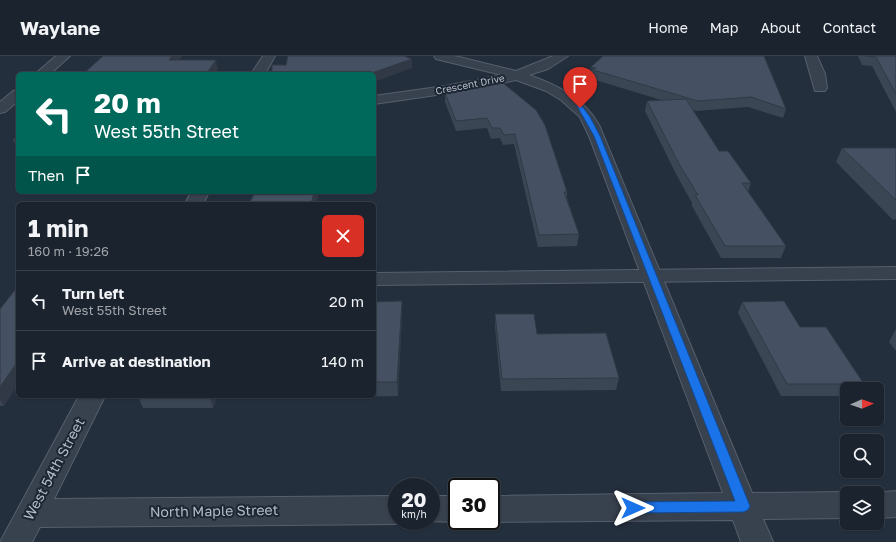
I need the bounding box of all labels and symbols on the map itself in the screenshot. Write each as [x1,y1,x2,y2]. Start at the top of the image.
pin [563,67,597,108]
street label: Crescent Drive [434,71,506,97]
north arrow [840,382,884,426]
street label: West 54th Street [19,415,88,523]
speed limit sign: 30 [448,478,500,530]
position arrow [612,487,654,529]
street label: North Maple Street [150,501,278,520]

